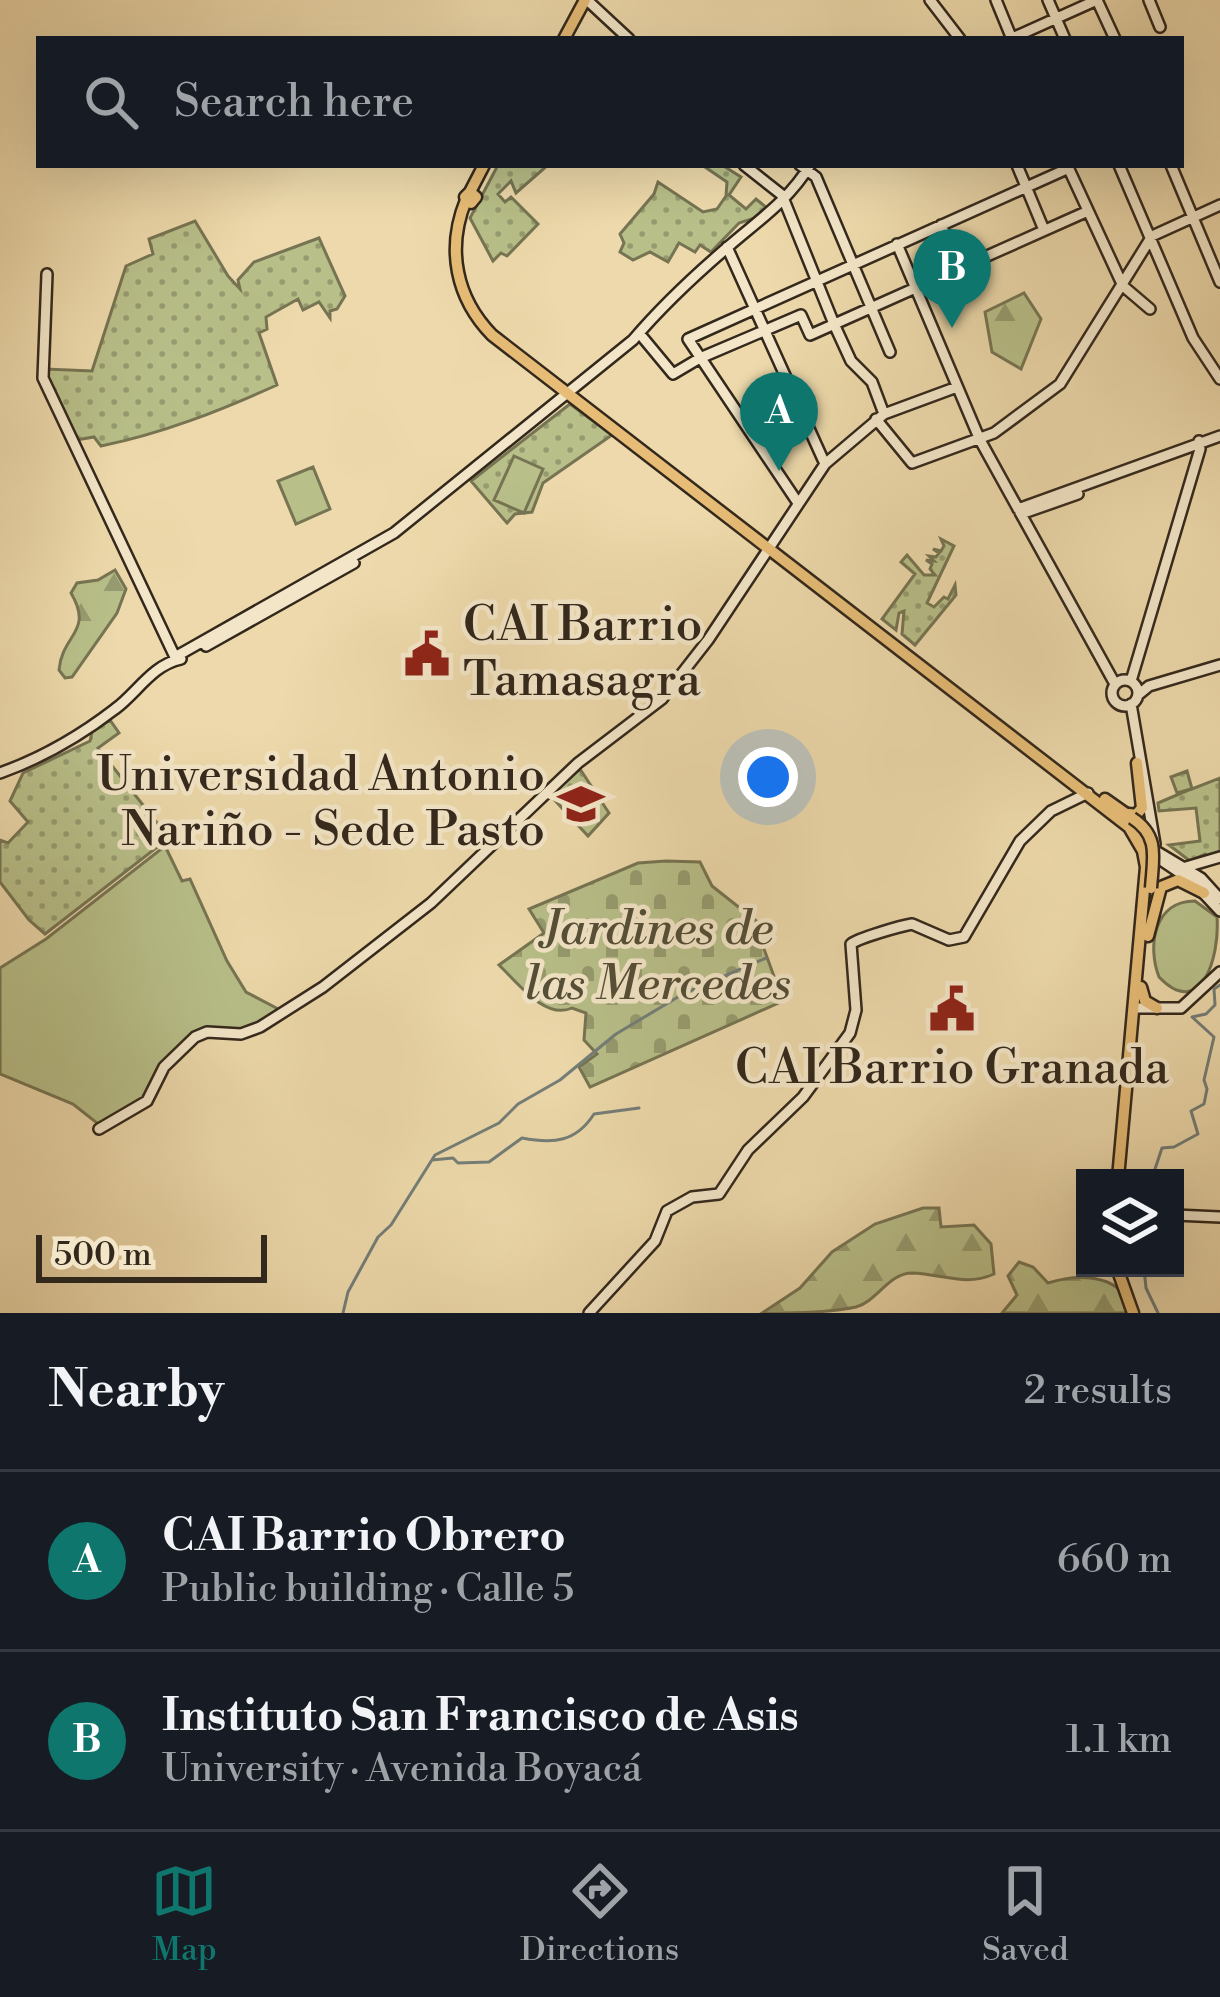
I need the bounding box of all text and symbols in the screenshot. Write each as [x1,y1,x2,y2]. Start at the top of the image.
search box [36,36,1184,168]
icon: search [78,69,144,135]
text: Search here [174,74,414,131]
pin: B [913,229,991,328]
pin: A [740,372,818,471]
place label: CAI Barrio Tamasagra [463,596,703,711]
public building icon: CAI Barrio Tamasagra [402,629,452,679]
place label: Universidad Antonio Nariño - Sede Pasto [96,746,545,861]
your location [738,747,798,807]
school or university icon: Universidad Antonio Nariño - Sede Pasto [556,779,606,829]
park label: Jardines de las Mercedes [525,900,791,1015]
public building icon: CAI Barrio Granada [927,984,977,1034]
place label: CAI Barrio Granada [735,1039,1170,1099]
map controls [1076,1169,1184,1277]
button: layers [1076,1169,1184,1277]
scale bar [36,1229,267,1282]
text: 500 m [54,1235,152,1276]
text: Nearby [48,1359,224,1423]
text: 2 results [1024,1367,1172,1416]
text: CAI Barrio Obrero [162,1508,566,1565]
text: A [73,1536,101,1585]
text: 660 m [1057,1536,1172,1585]
text: Public building · Calle 5 [162,1565,574,1614]
text: Instituto San Francisco de Asis [162,1688,799,1745]
text: B [72,1716,102,1765]
text: 1.1 km [1066,1716,1172,1765]
text: University · Avenida Boyacá [162,1745,642,1794]
tab: Map [151,1858,217,1971]
tab: Directions [520,1858,679,1971]
tab: Saved [982,1858,1069,1971]

